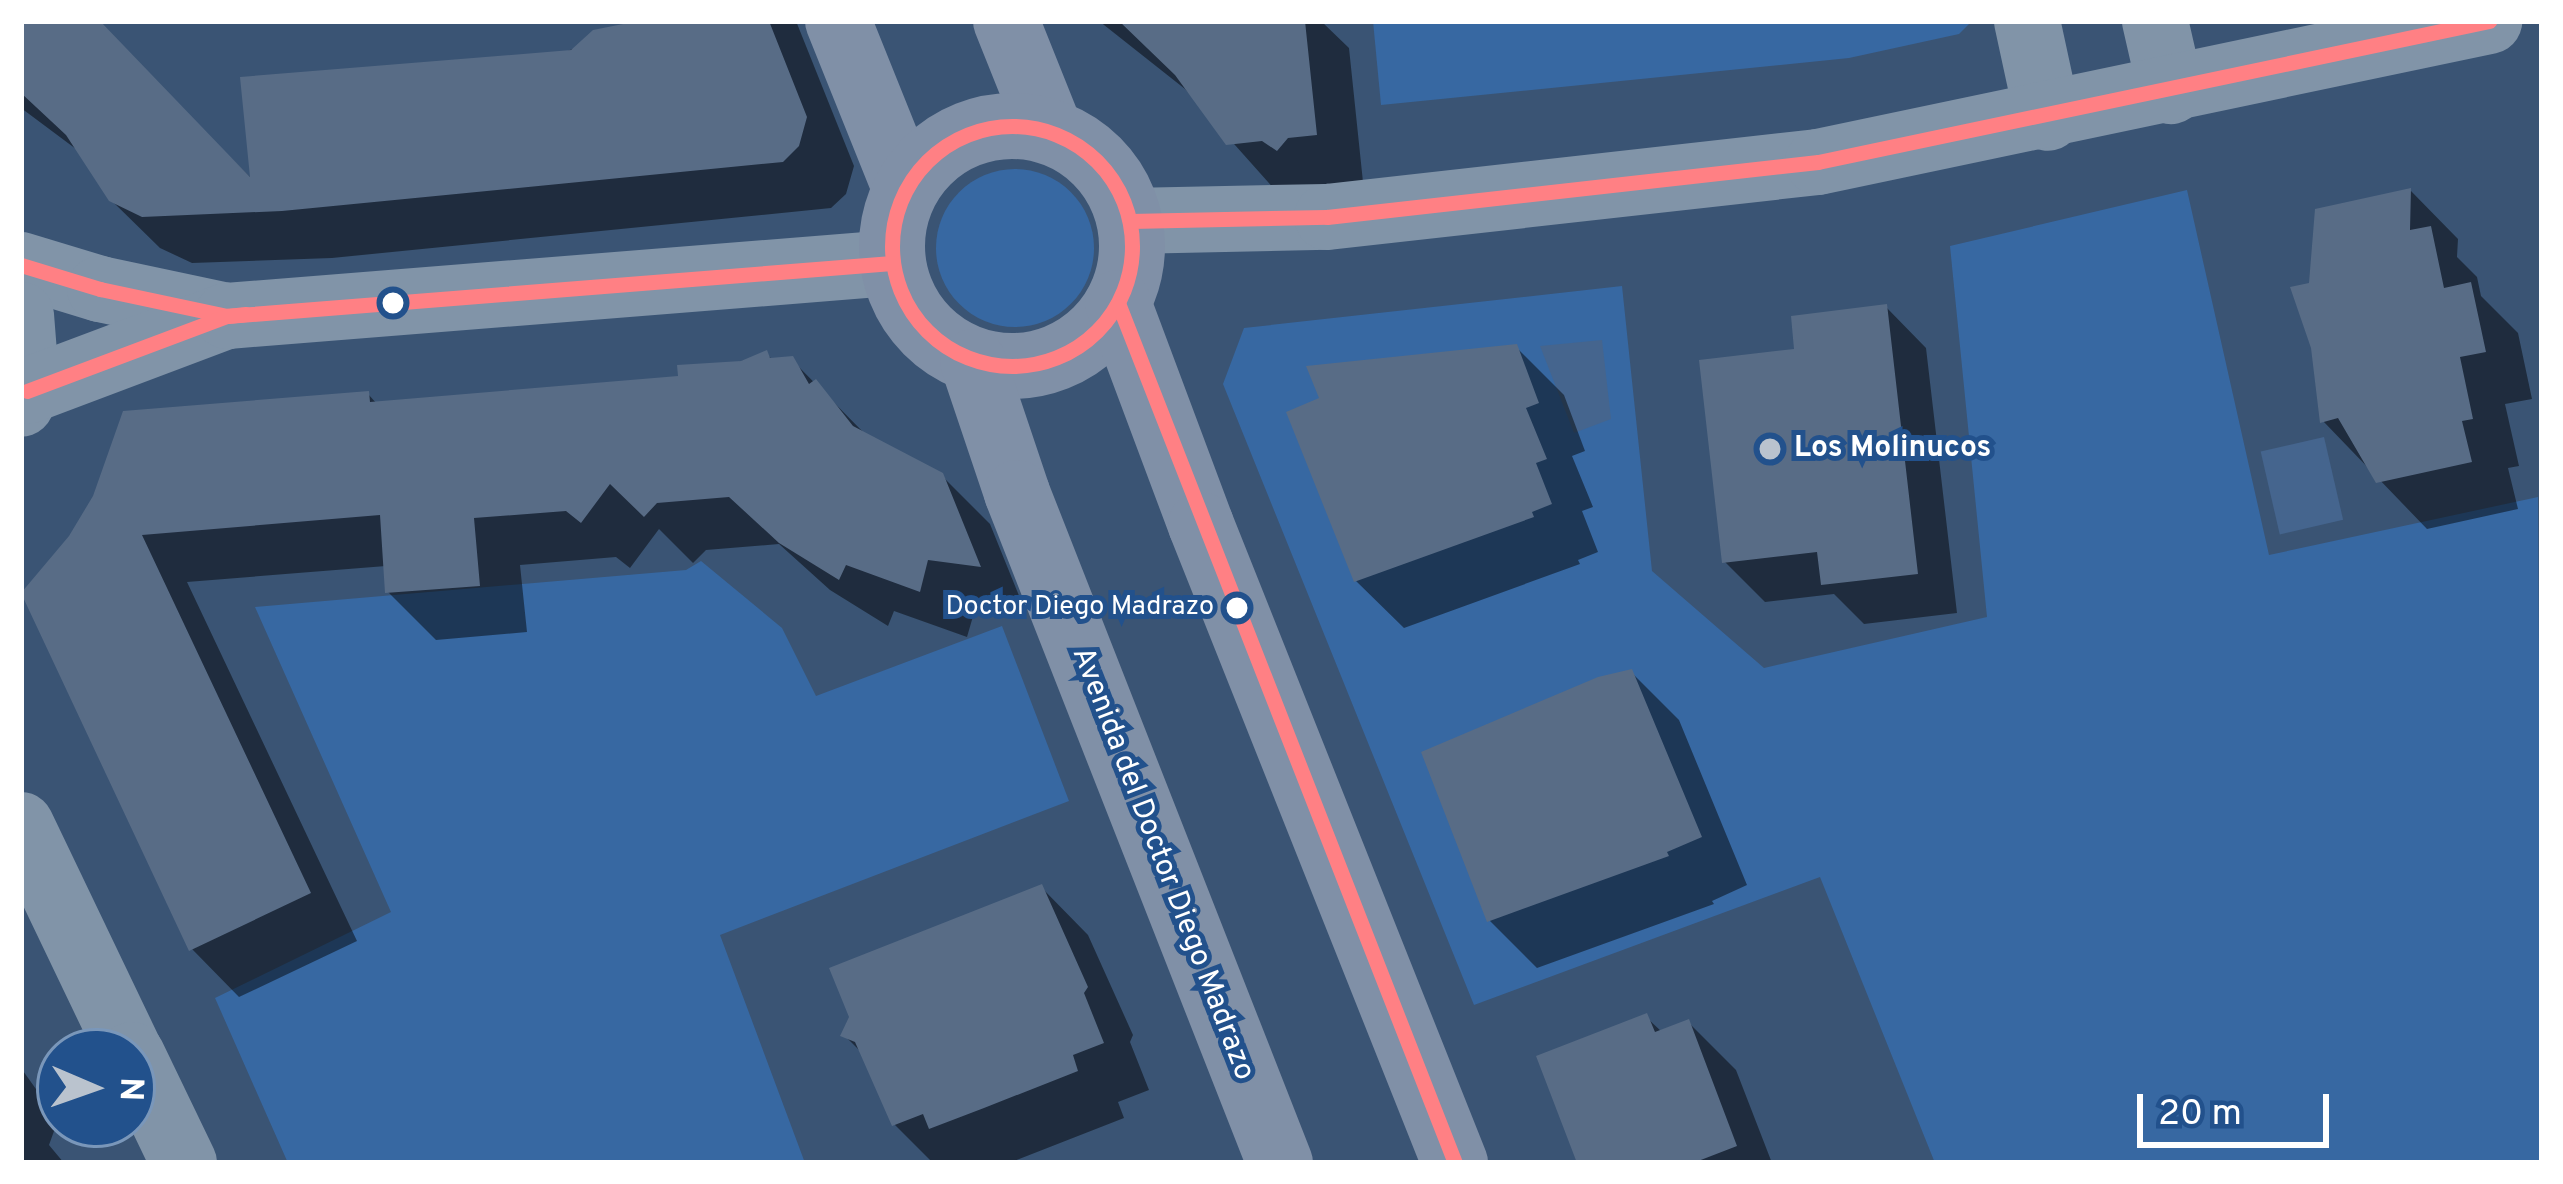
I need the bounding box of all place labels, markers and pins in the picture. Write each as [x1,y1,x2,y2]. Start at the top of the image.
unlabelled marker [382,292,404,314]
place label: Los Molinucos [1794,431,1991,467]
marker: Los Molinucos [1757,436,1783,462]
place label: Doctor Diego Madrazo [945,592,1214,624]
marker: Doctor Diego Madrazo [1226,597,1248,619]

